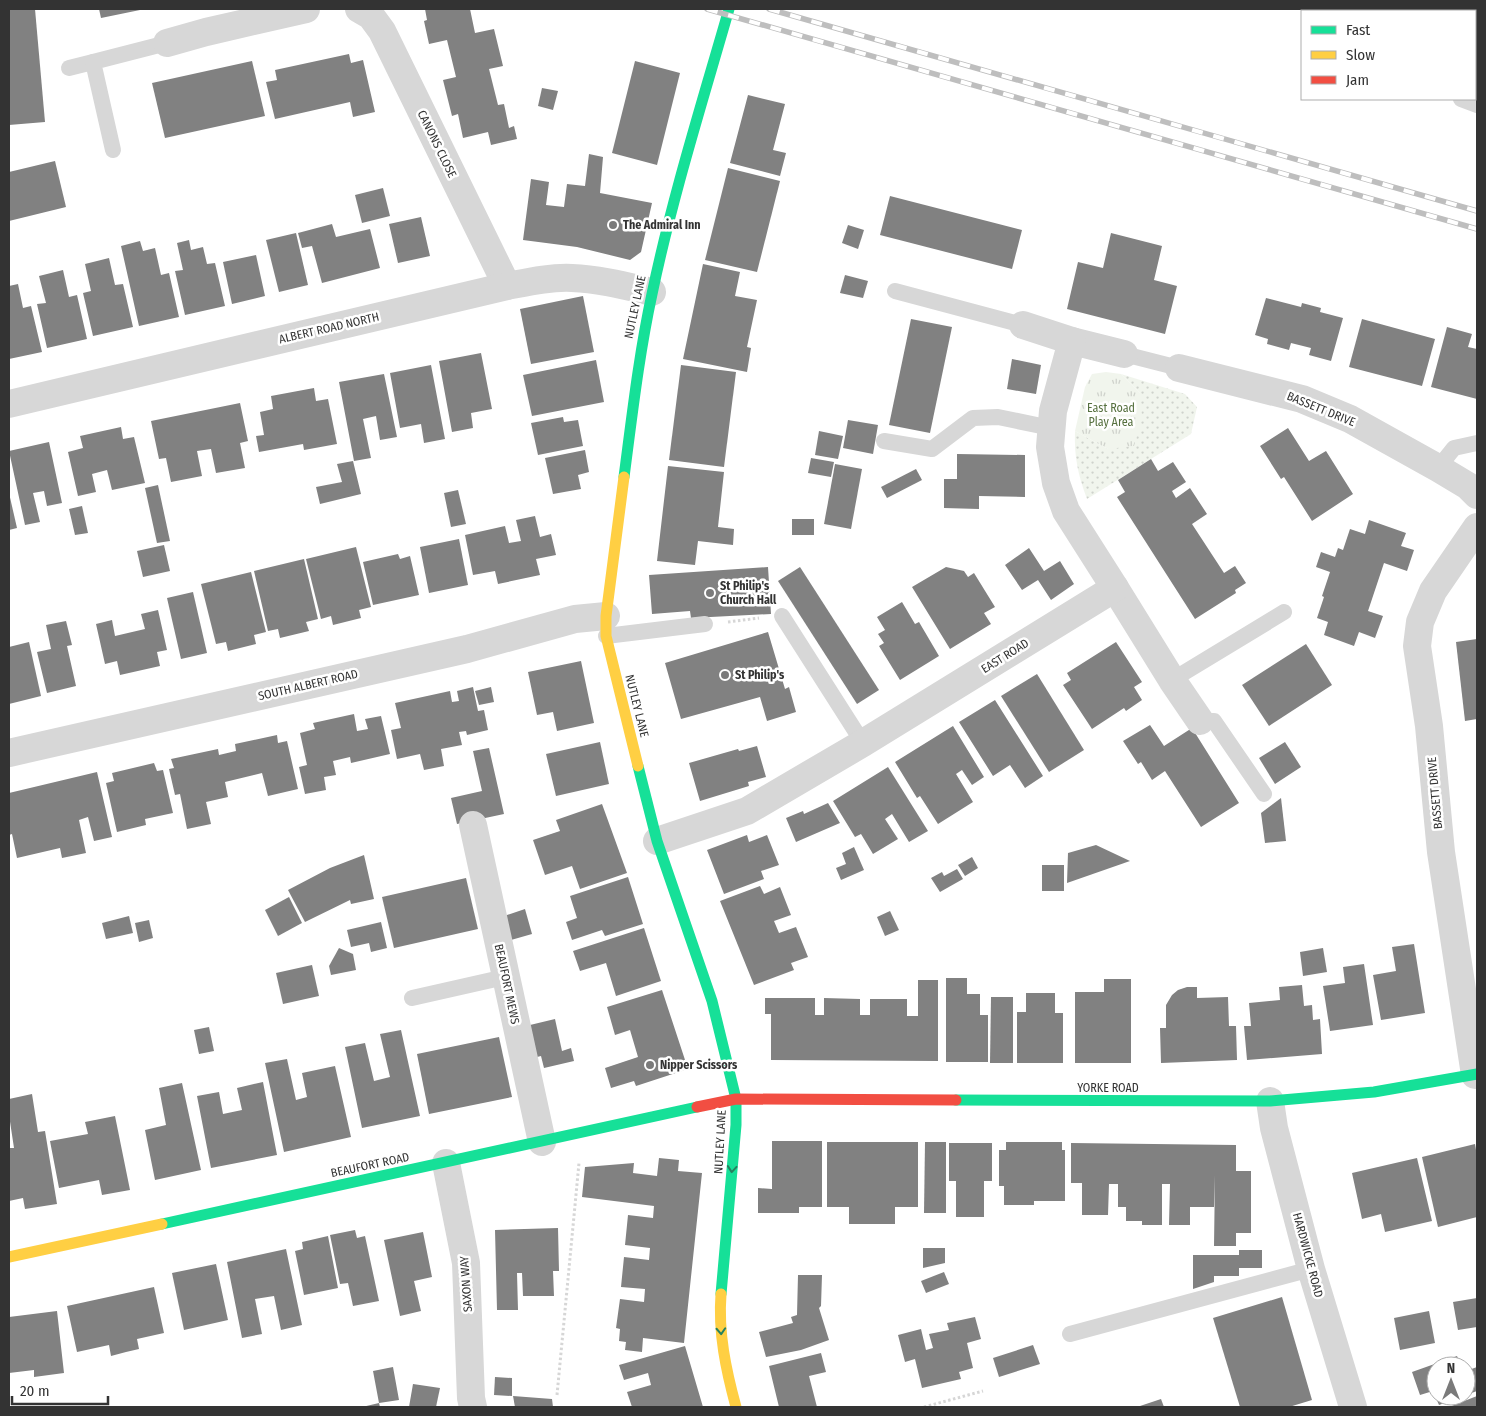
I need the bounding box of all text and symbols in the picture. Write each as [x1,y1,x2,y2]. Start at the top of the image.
legend [1301,10,1476,100]
text: Fast [1346,21,1370,39]
text: Slow [1346,46,1375,64]
text: Jam [1346,71,1369,89]
street label: CANONS CLOSE [415,108,460,180]
place label: The Admiral Inn [623,218,701,232]
marker: The Admiral Inn [607,219,619,231]
street label: NUTLEY LANE [621,274,649,340]
street label: ALBERT ROAD NORTH [278,310,380,346]
street label: BASSETT DRIVE [1285,389,1358,429]
park label: East Road Play Area [1087,401,1135,429]
place label: St Philip's Church Hall [720,579,777,607]
marker: St Philip's Church Hall [704,587,716,599]
street label: EAST ROAD [979,636,1031,676]
street label: SOUTH ALBERT ROAD [257,667,359,703]
place label: St Philip's [735,668,785,682]
marker: St Philip's [719,669,731,681]
street label: NUTLEY LANE [622,673,652,739]
street label: BASSETT DRIVE [1425,756,1445,830]
street label: BEAUFORT MEWS [492,943,522,1025]
place label: Nipper Scissors [660,1058,738,1072]
marker: Nipper Scissors [644,1059,656,1071]
street label: YORKE ROAD [1077,1081,1139,1095]
street label: NUTLEY LANE [711,1109,729,1174]
street label: BEAUFORT ROAD [329,1150,411,1180]
one-way arrow [727,1165,738,1173]
street label: HARDWICKE ROAD [1290,1211,1326,1299]
street label: SAXON WAY [457,1255,475,1313]
one-way arrow [716,1327,727,1335]
north arrow [1426,1356,1476,1406]
text: N [1447,1360,1455,1377]
scale bar [12,1374,109,1406]
text: 20 m [20,1382,50,1400]

